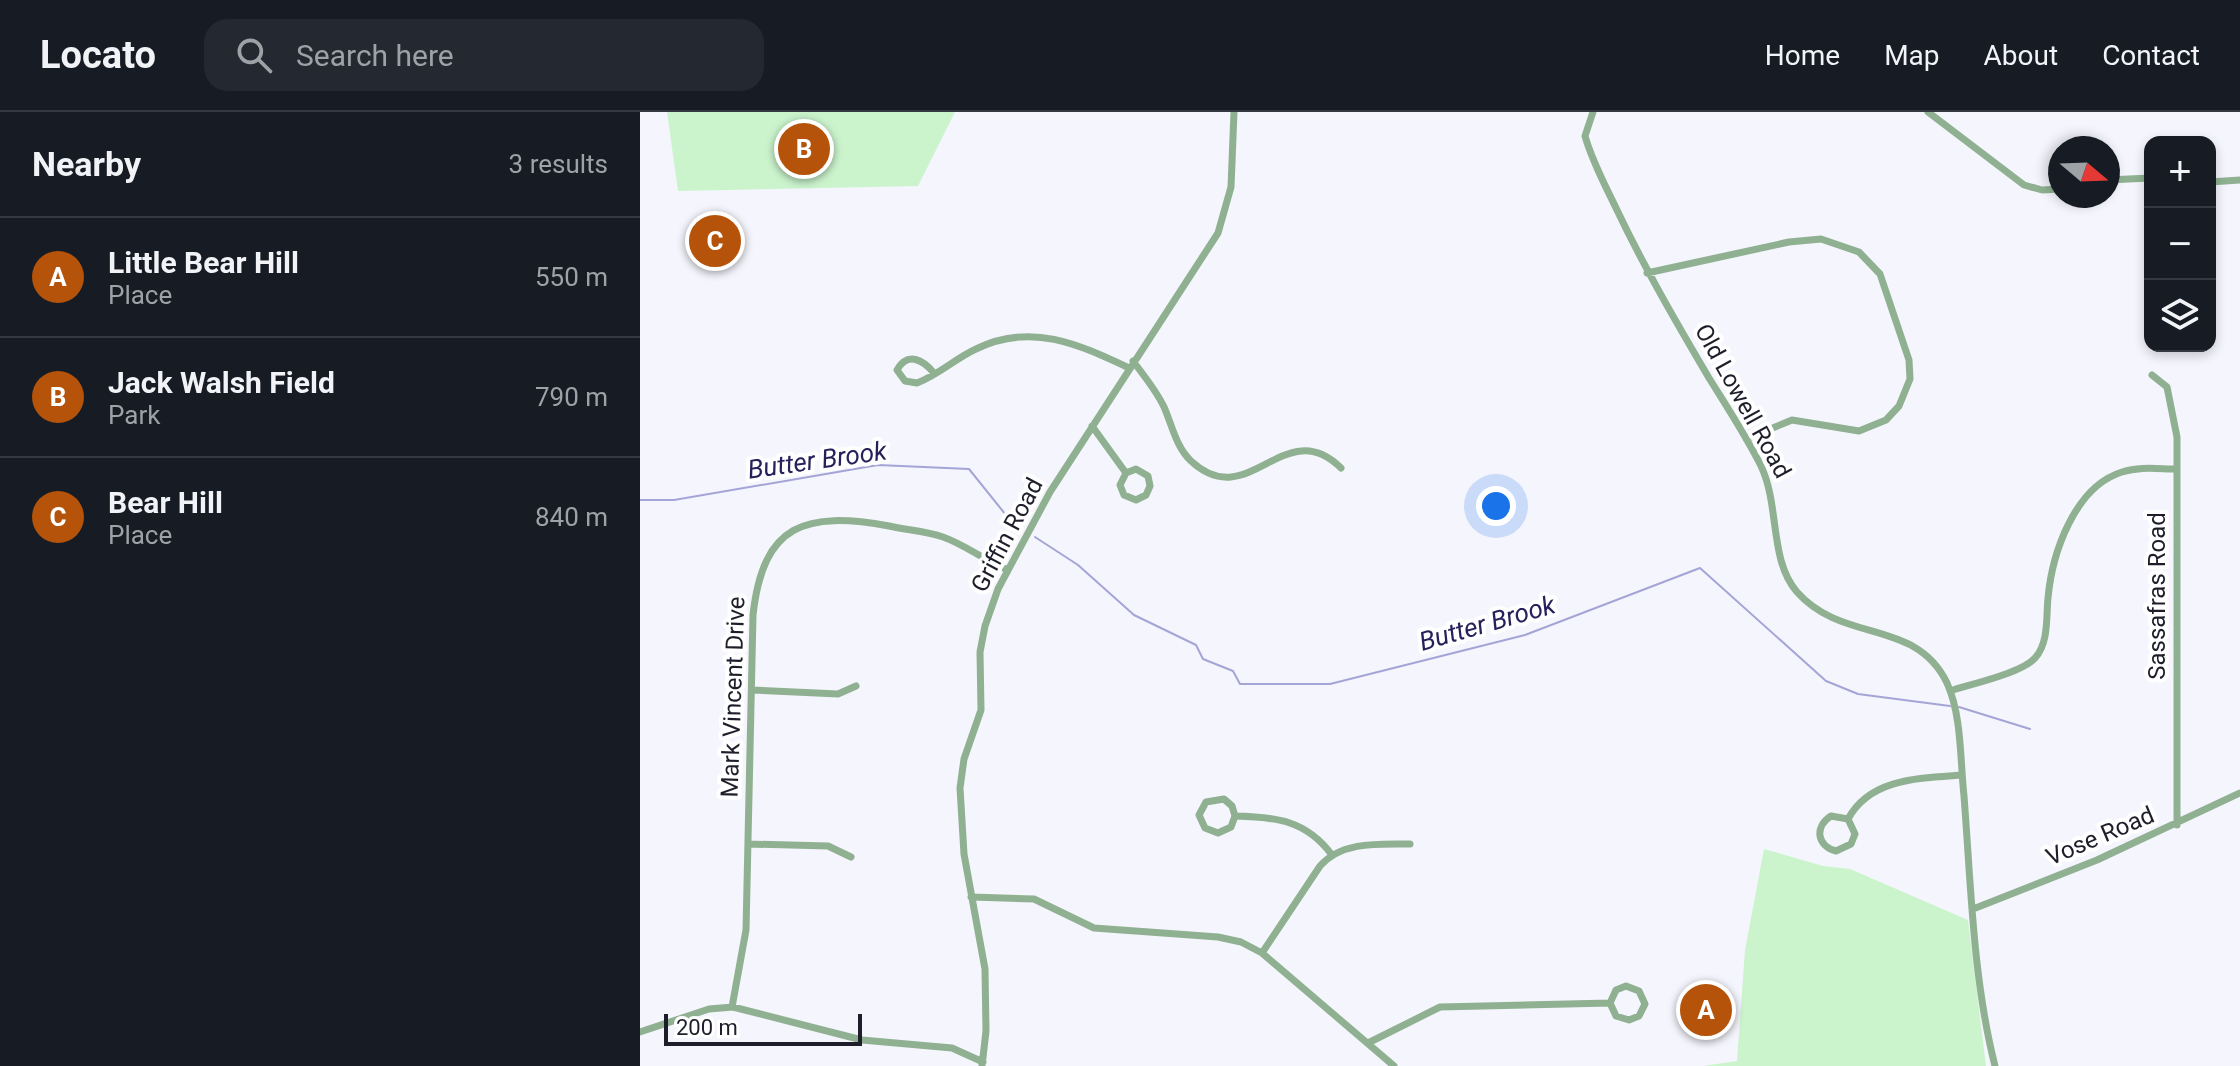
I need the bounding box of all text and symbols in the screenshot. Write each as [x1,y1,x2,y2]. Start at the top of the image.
search box [204,19,764,91]
text: Locato [40,33,156,77]
icon: search [232,33,276,77]
text: Search here [296,38,454,73]
text: Home [1765,39,1840,72]
text: Map [1884,39,1940,72]
text: About [1984,39,2058,72]
text: Contact [2102,39,2200,72]
pin: B [778,119,830,179]
north arrow [2048,136,2120,208]
map controls [2144,136,2216,352]
button: + [2144,136,2216,208]
text: Nearby [32,144,141,184]
text: 3 results [509,149,608,179]
button: − [2144,208,2216,280]
pin: C [689,211,741,271]
text: Little Bear Hill [108,245,299,280]
text: A [49,262,67,292]
text: 550 m [535,262,608,292]
text: Place [108,280,172,310]
button: layers [2144,280,2216,352]
street label: Old Lowell Road [1689,319,1797,483]
text: Jack Walsh Field [108,365,335,400]
text: B [50,382,66,412]
text: 790 m [535,382,608,412]
text: Park [108,400,160,430]
water label: Butter Brook [746,435,890,485]
street label: Griffin Road [965,473,1049,597]
text: Bear Hill [108,485,223,520]
your location [1476,486,1516,526]
text: C [49,502,67,532]
text: 840 m [535,502,608,532]
street label: Sassafras Road [2143,512,2171,680]
text: Place [108,520,172,550]
water label: Butter Brook [1416,589,1560,657]
street label: Mark Vincent Drive [716,596,750,798]
street label: Vose Road [2042,801,2158,871]
pin: A [1680,980,1732,1040]
scale bar [664,1010,862,1046]
text: 200 m [676,1015,738,1040]

